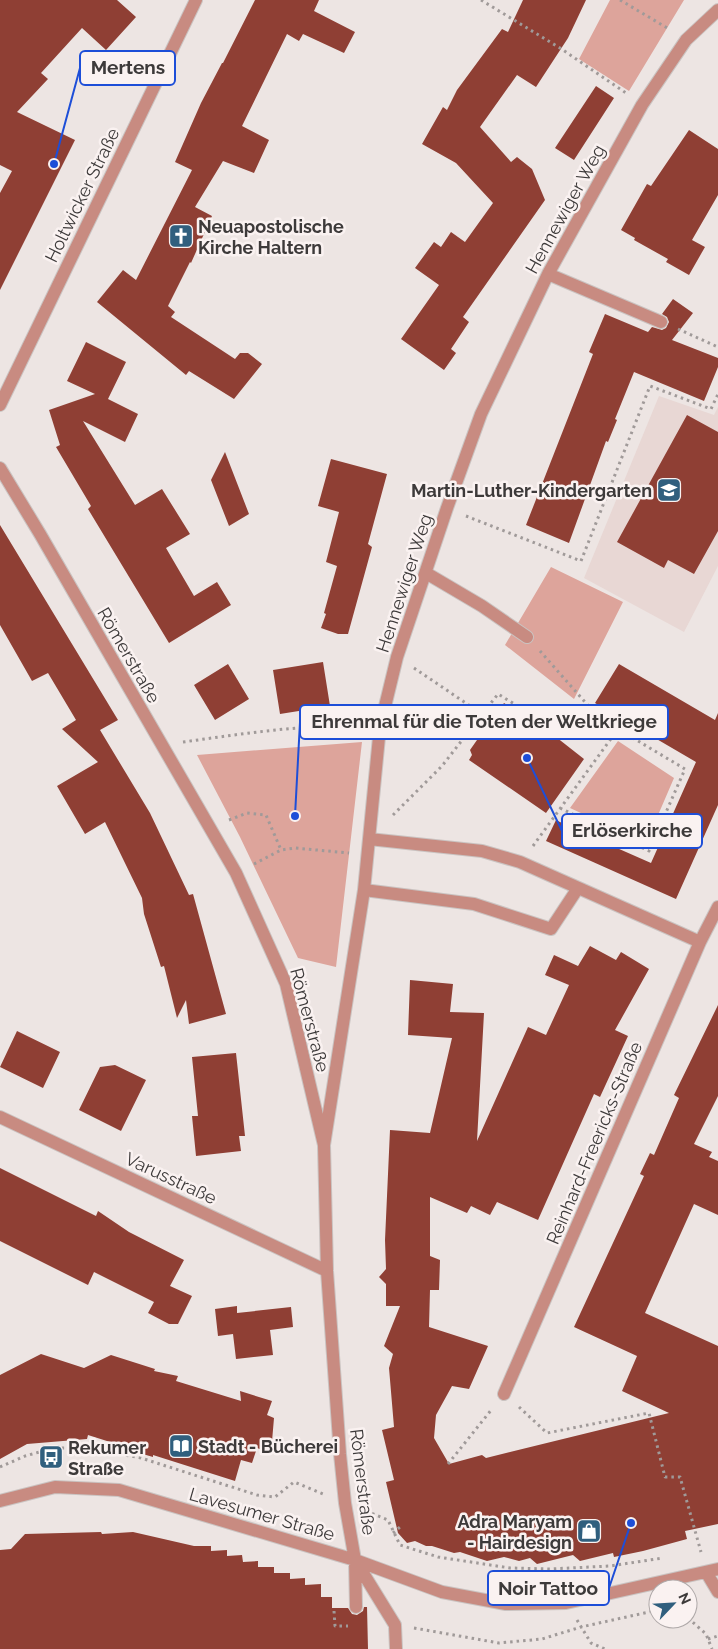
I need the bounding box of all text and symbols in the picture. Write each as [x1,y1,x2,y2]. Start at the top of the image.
callout: Mertens [80,51,175,85]
text: Mertens [91,56,165,78]
street label: Holtwicker Straße [40,124,124,266]
street label: Hennewiger Weg [521,141,609,277]
place label: Neuapostolische Kirche Haltern [198,216,344,258]
church icon: Neuapostolische Kirche Haltern [168,223,194,249]
school or university icon: Martin-Luther-Kindergarten [656,477,682,503]
place label: Martin-Luther-Kindergarten [411,480,652,501]
street label: Hennewiger Weg [372,511,436,655]
street label: Römerstraße [93,603,165,707]
callout: Ehrenmal für die Toten der Weltkriege [300,705,668,739]
text: Ehrenmal für die Toten der Weltkriege [311,710,657,732]
callout: Erlöserkirche [562,814,702,848]
text: Erlöserkirche [572,819,692,841]
street label: Römerstraße [286,966,334,1075]
street label: Reinhard-Freericks-Straße [542,1038,646,1247]
street label: Varusstraße [122,1148,220,1208]
street label: Römerstraße [346,1428,380,1537]
library icon: Stadt - Bücherei [168,1433,194,1459]
place label: Stadt - Bücherei [198,1436,338,1457]
place label: Rekumer Straße [68,1437,146,1479]
bus stop icon: Rekumer Straße [38,1444,64,1470]
street label: Lavesumer Straße [187,1483,337,1545]
place label: Adra Maryam - Hairdesign [457,1511,572,1553]
shop icon: Adra Maryam - Hairdesign [576,1518,602,1544]
callout: Noir Tattoo [488,1571,609,1605]
text: Noir Tattoo [498,1577,598,1599]
north arrow [648,1579,698,1629]
text: N [675,1590,694,1607]

